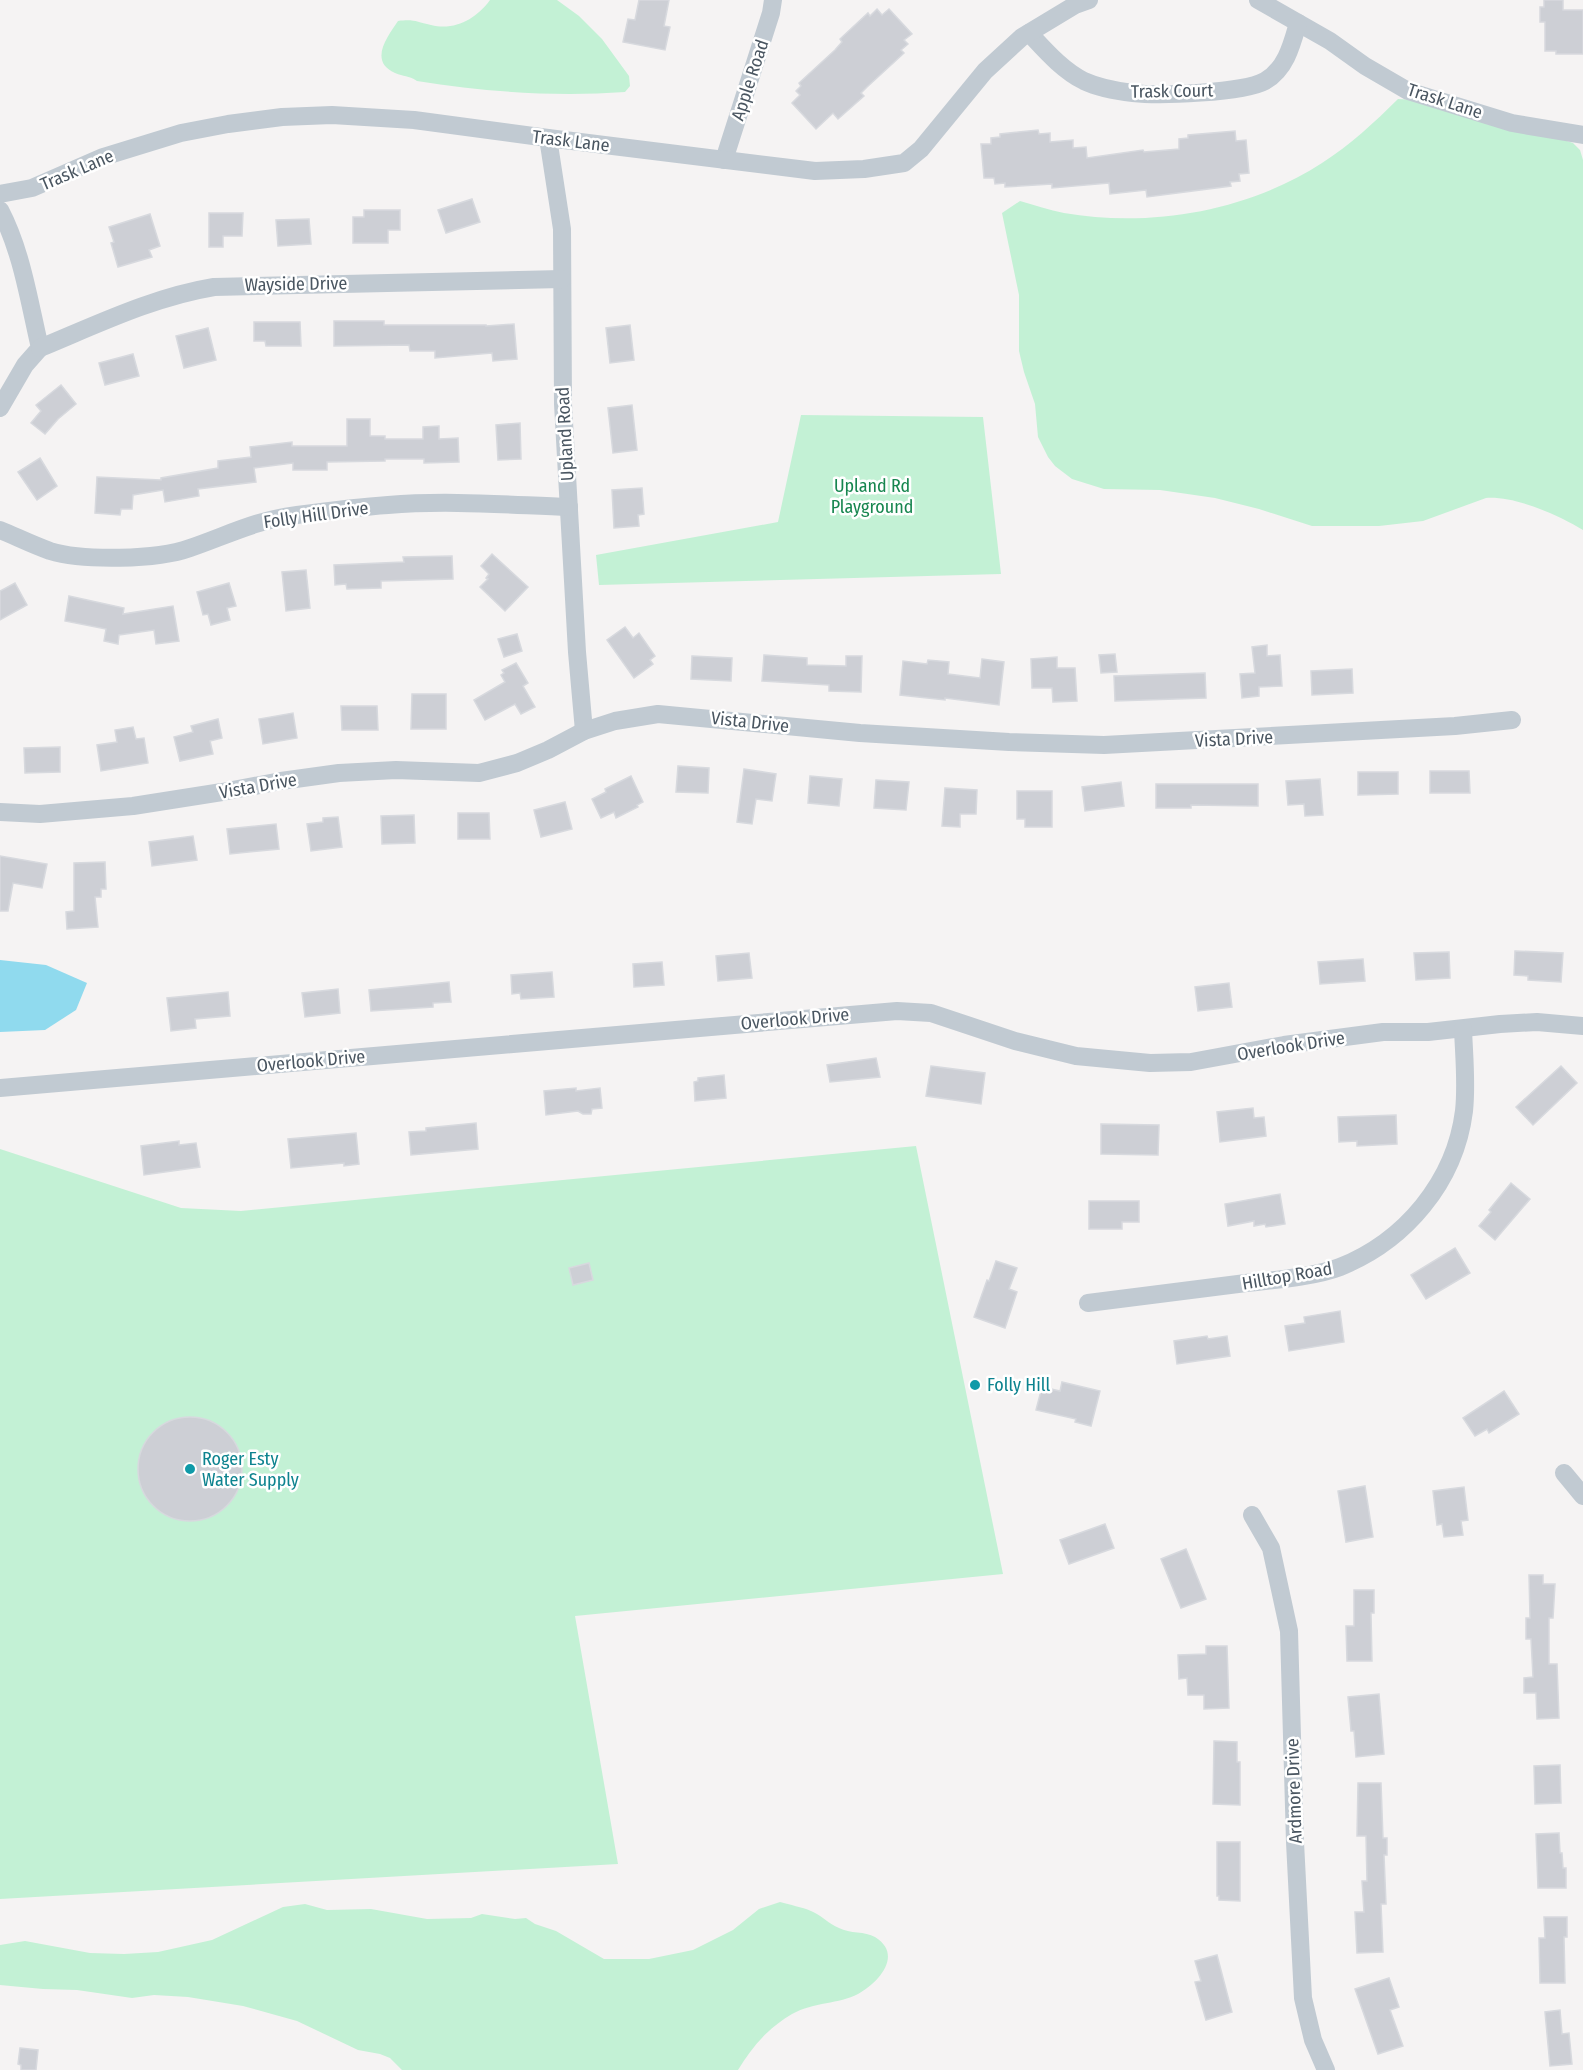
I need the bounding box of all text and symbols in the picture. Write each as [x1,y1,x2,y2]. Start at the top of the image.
street label: Apple Road [727,37,773,123]
street label: Trask Court [1131,79,1213,103]
street label: Trask Lane [1405,79,1485,123]
street label: Trask Lane [531,125,611,157]
street label: Trask Lane [37,145,117,195]
street label: Wayside Drive [245,272,348,296]
street label: Upland Road [552,386,578,482]
park label: Upland Rd Playground [831,475,913,518]
street label: Folly Hill Drive [262,497,370,533]
street label: Vista Drive [710,707,790,737]
street label: Vista Drive [1194,726,1274,752]
street label: Vista Drive [218,768,299,804]
street label: Overlook Drive [740,1003,850,1035]
street label: Overlook Drive [1236,1027,1347,1065]
street label: Overlook Drive [256,1045,366,1077]
street label: Hilltop Road [1240,1257,1334,1295]
place label: Folly Hill [987,1374,1050,1396]
marker: Folly Hill [968,1378,982,1392]
place label: Roger Esty Water Supply [202,1448,299,1491]
marker: Roger Esty Water Supply [183,1462,197,1476]
street label: Ardmore Drive [1281,1738,1307,1844]

